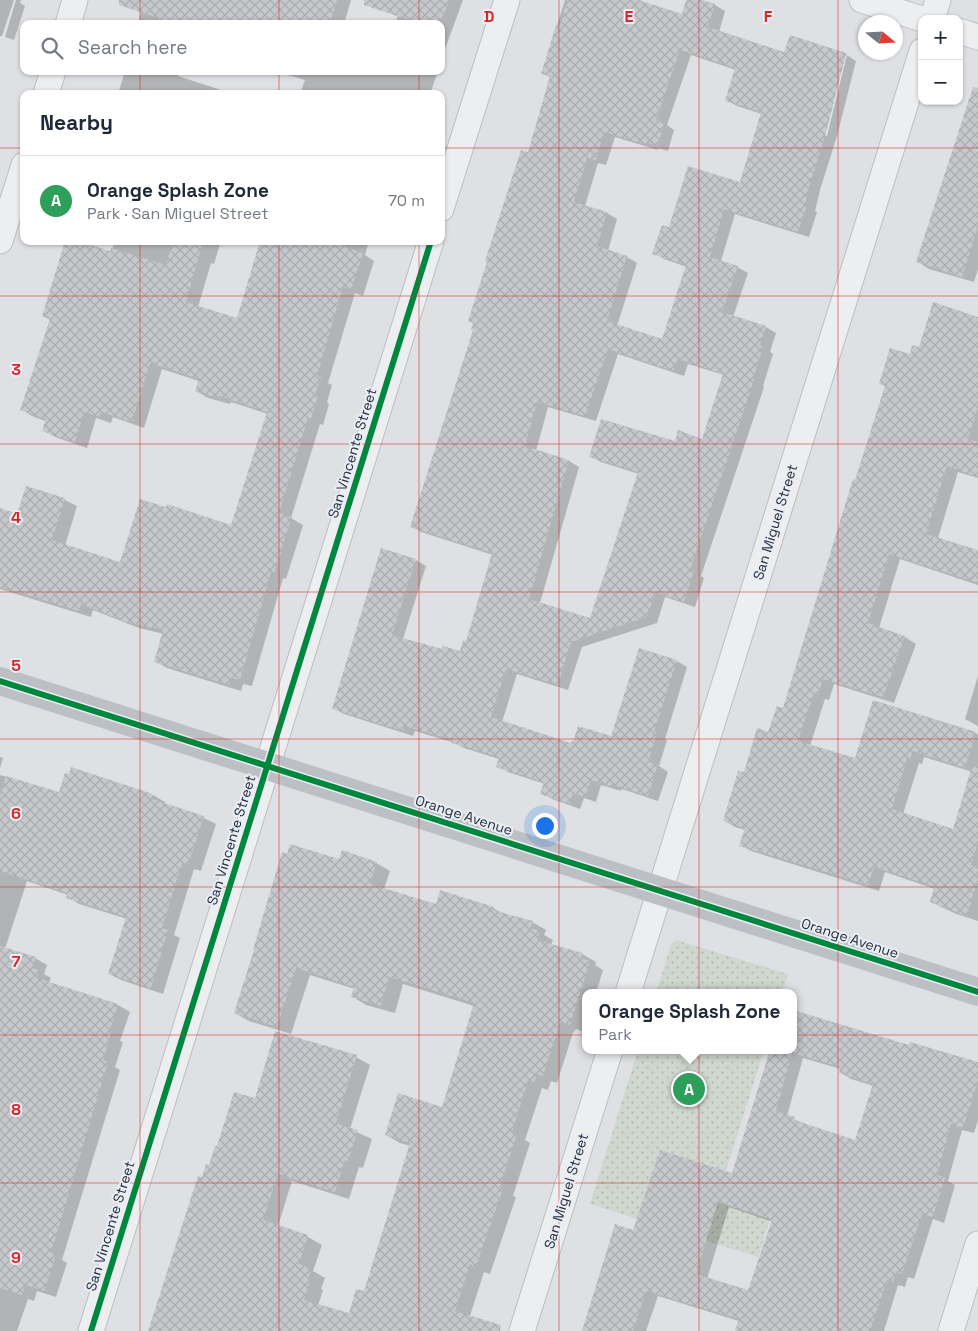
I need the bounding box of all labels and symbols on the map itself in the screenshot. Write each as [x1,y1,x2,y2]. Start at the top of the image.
text: D [484,6,494,27]
text: E [625,6,634,27]
text: F [764,6,773,27]
north arrow [858,15,903,60]
text: 3 [11,359,21,380]
street label: San Vincente Street [324,386,380,520]
street label: San Miguel Street [749,462,801,582]
text: 4 [11,507,21,528]
text: 5 [11,655,21,676]
street label: San Vincente Street [203,773,259,907]
street label: Orange Avenue [413,791,515,839]
text: 6 [11,803,21,824]
your location [532,813,558,839]
street label: Orange Avenue [799,914,901,962]
text: 7 [12,951,21,972]
pin: A [673,1070,705,1108]
text: 8 [11,1099,21,1120]
street label: San Miguel Street [540,1131,592,1251]
street label: San Vincente Street [82,1159,138,1293]
text: 9 [11,1247,21,1268]

